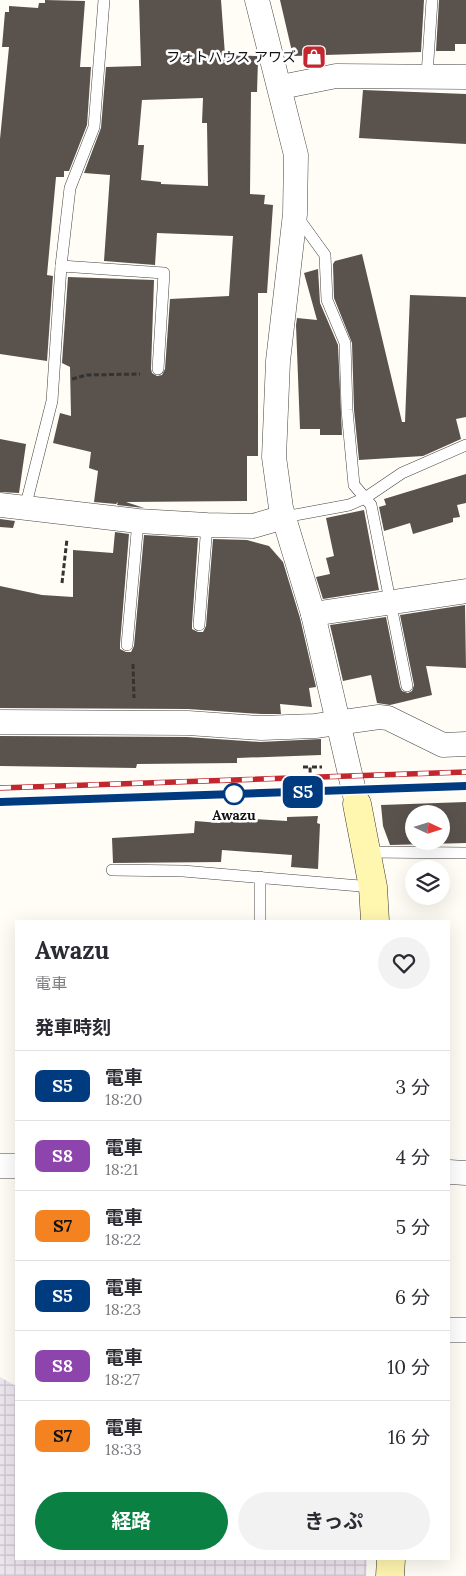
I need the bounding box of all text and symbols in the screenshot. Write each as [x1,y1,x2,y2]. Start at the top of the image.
shop icon: フォトハウス アワズ [301,44,327,70]
place label: フォトハウス アワズ [166,48,296,66]
line badge: S5 [280,776,326,808]
text: S5 [293,780,313,803]
marker: Awazu [223,783,245,805]
north arrow [405,805,450,850]
map controls [405,805,450,905]
place label: Awazu [212,806,256,824]
button: layers [405,860,450,905]
text: Awazu [35,935,109,966]
button: heart [378,937,430,989]
text: 電車 [35,973,67,993]
text: 発車時刻 [35,1015,111,1039]
text: 電車 [105,1065,143,1089]
text: S5 [52,1074,73,1097]
text: 3 分 [395,1075,430,1099]
text: 18:20 [105,1089,142,1109]
text: 電車 [105,1135,143,1159]
text: S8 [52,1144,73,1167]
text: 4 分 [396,1145,430,1169]
text: 18:21 [105,1159,138,1179]
text: 電車 [105,1205,143,1229]
text: S7 [53,1214,72,1237]
text: 5 分 [396,1215,430,1239]
text: 18:22 [105,1229,141,1249]
text: 電車 [105,1275,143,1299]
text: S5 [52,1284,73,1307]
text: 6 分 [395,1285,430,1309]
text: 18:23 [105,1299,141,1319]
text: 電車 [105,1345,143,1369]
text: S8 [52,1354,73,1377]
text: 10 分 [387,1355,430,1379]
text: 18:27 [105,1369,140,1389]
text: 電車 [105,1415,143,1439]
text: S7 [53,1424,72,1447]
text: 16 分 [388,1425,430,1449]
text: 18:33 [105,1439,142,1459]
button: 経路 [35,1492,228,1550]
button: きっぷ [238,1492,430,1550]

